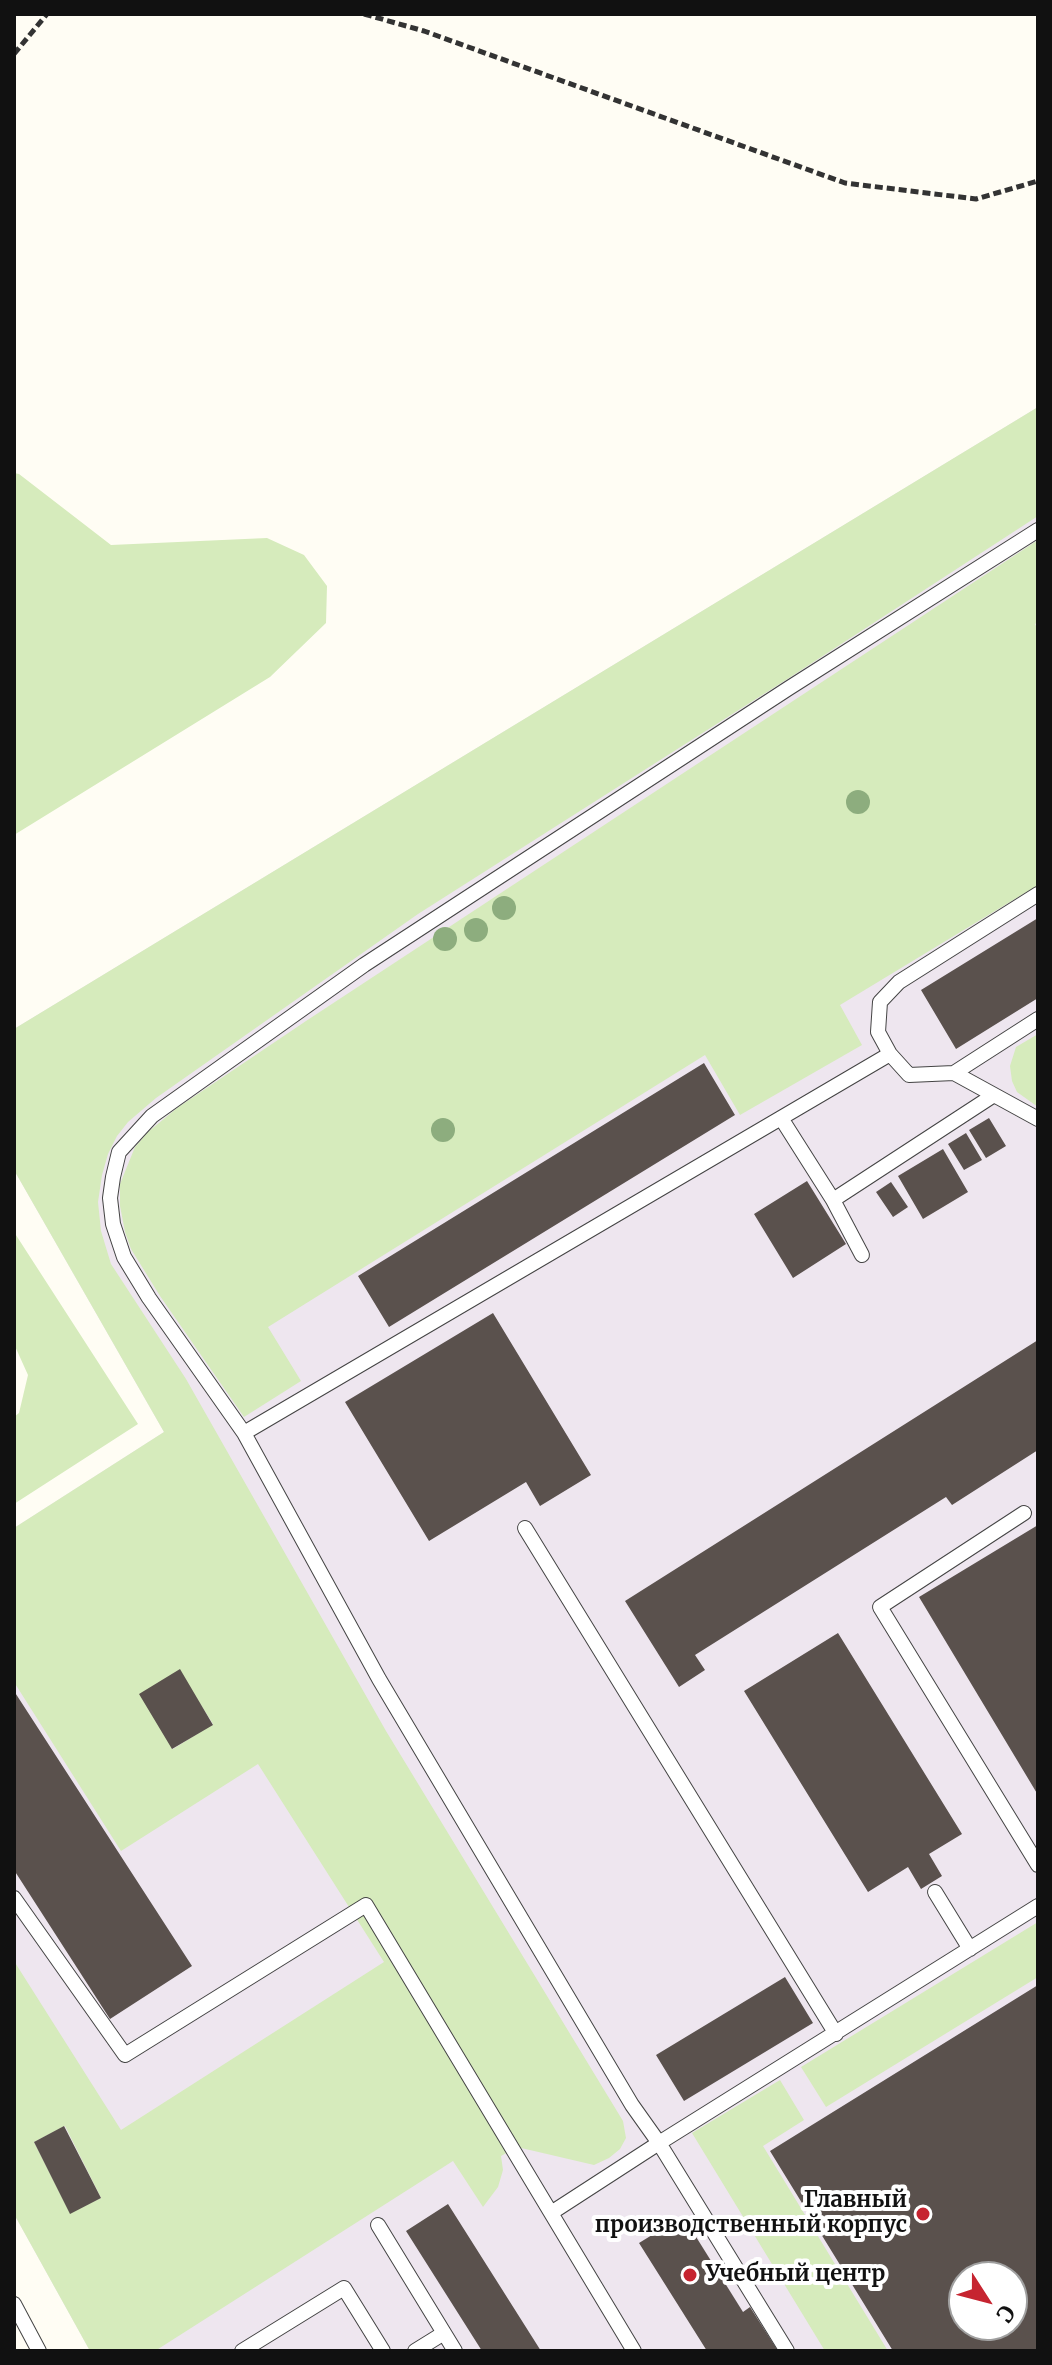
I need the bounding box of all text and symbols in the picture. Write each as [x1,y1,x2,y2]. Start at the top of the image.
place label: Главный производственный корпус [595,2188,907,2240]
marker: Главный производственный корпус [914,2205,932,2223]
north arrow [948,2261,1028,2341]
place label: Учебный центр [706,2262,885,2288]
marker: Учебный центр [681,2266,699,2284]
text: С [990,2300,1021,2328]

